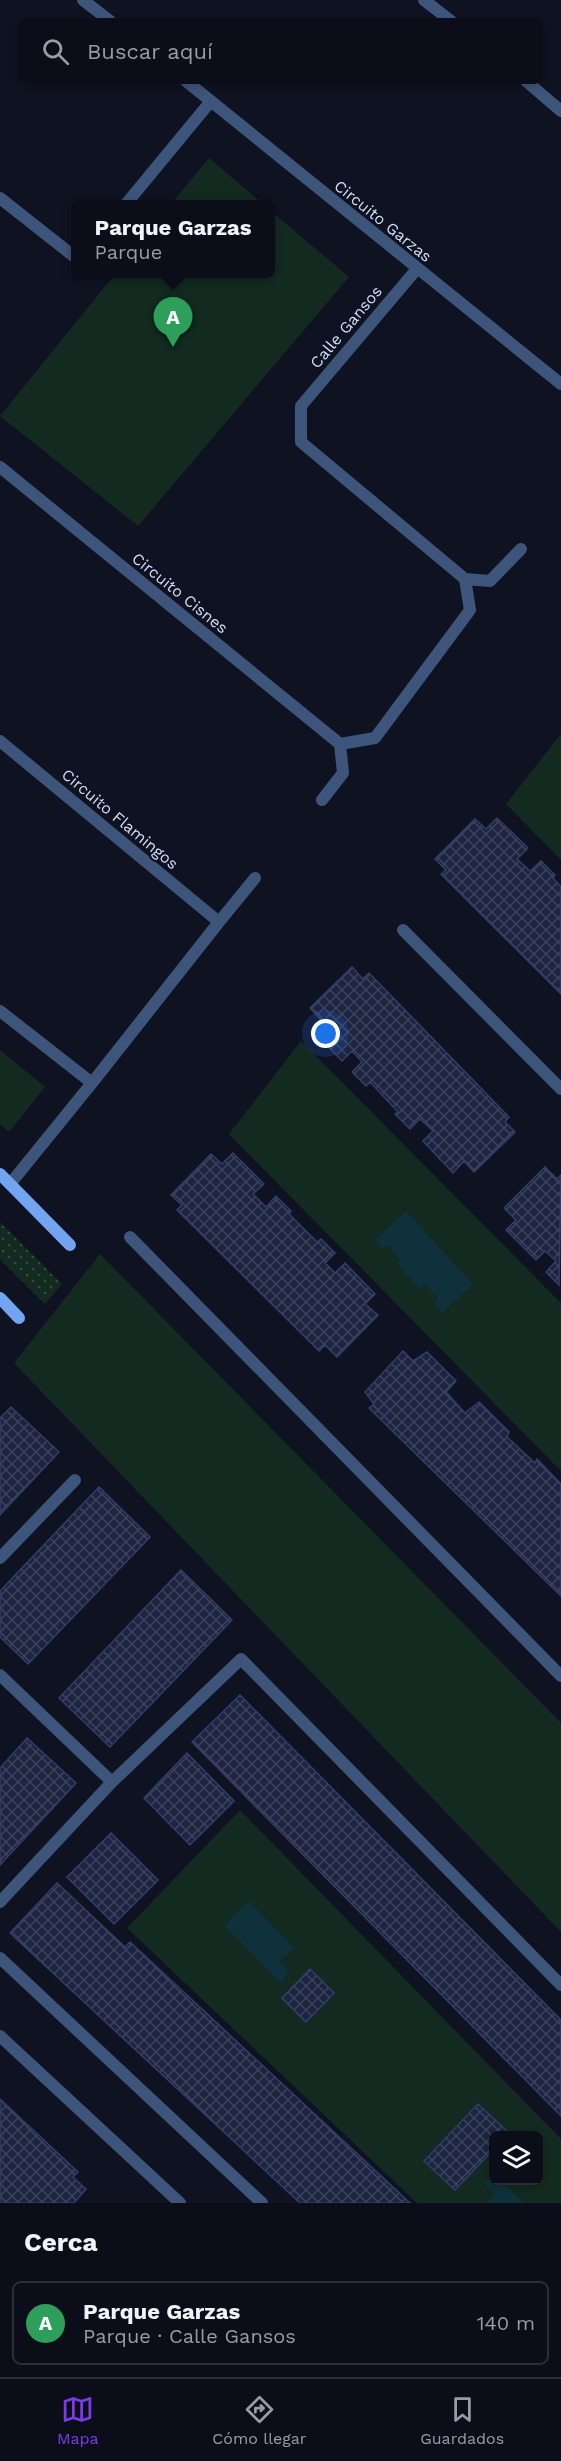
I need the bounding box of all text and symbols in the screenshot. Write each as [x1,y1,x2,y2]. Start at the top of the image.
search box [18,18,543,84]
icon: search [39,35,72,68]
text: Buscar aquí [87,39,213,64]
street label: Circuito Garzas [331,176,435,266]
popup [71,200,275,278]
text: Parque Garzas [94,215,252,240]
text: Parque [94,240,162,264]
street label: Calle Gansos [306,282,386,372]
pin: A [154,298,192,347]
street label: Circuito Cisnes [128,549,232,637]
street label: Circuito Flamingos [58,765,182,873]
your location [311,1019,340,1048]
map controls [489,2131,543,2185]
button: layers [489,2131,543,2185]
text: Cerca [24,2227,98,2257]
text: Parque Garzas [83,2299,240,2324]
text: A [39,2311,52,2335]
text: 140 m [477,2311,535,2335]
text: Parque · Calle Gansos [83,2324,296,2348]
tab: Mapa [57,2393,99,2448]
tab: Cómo llegar [212,2393,306,2448]
tab: Guardados [420,2393,504,2448]

